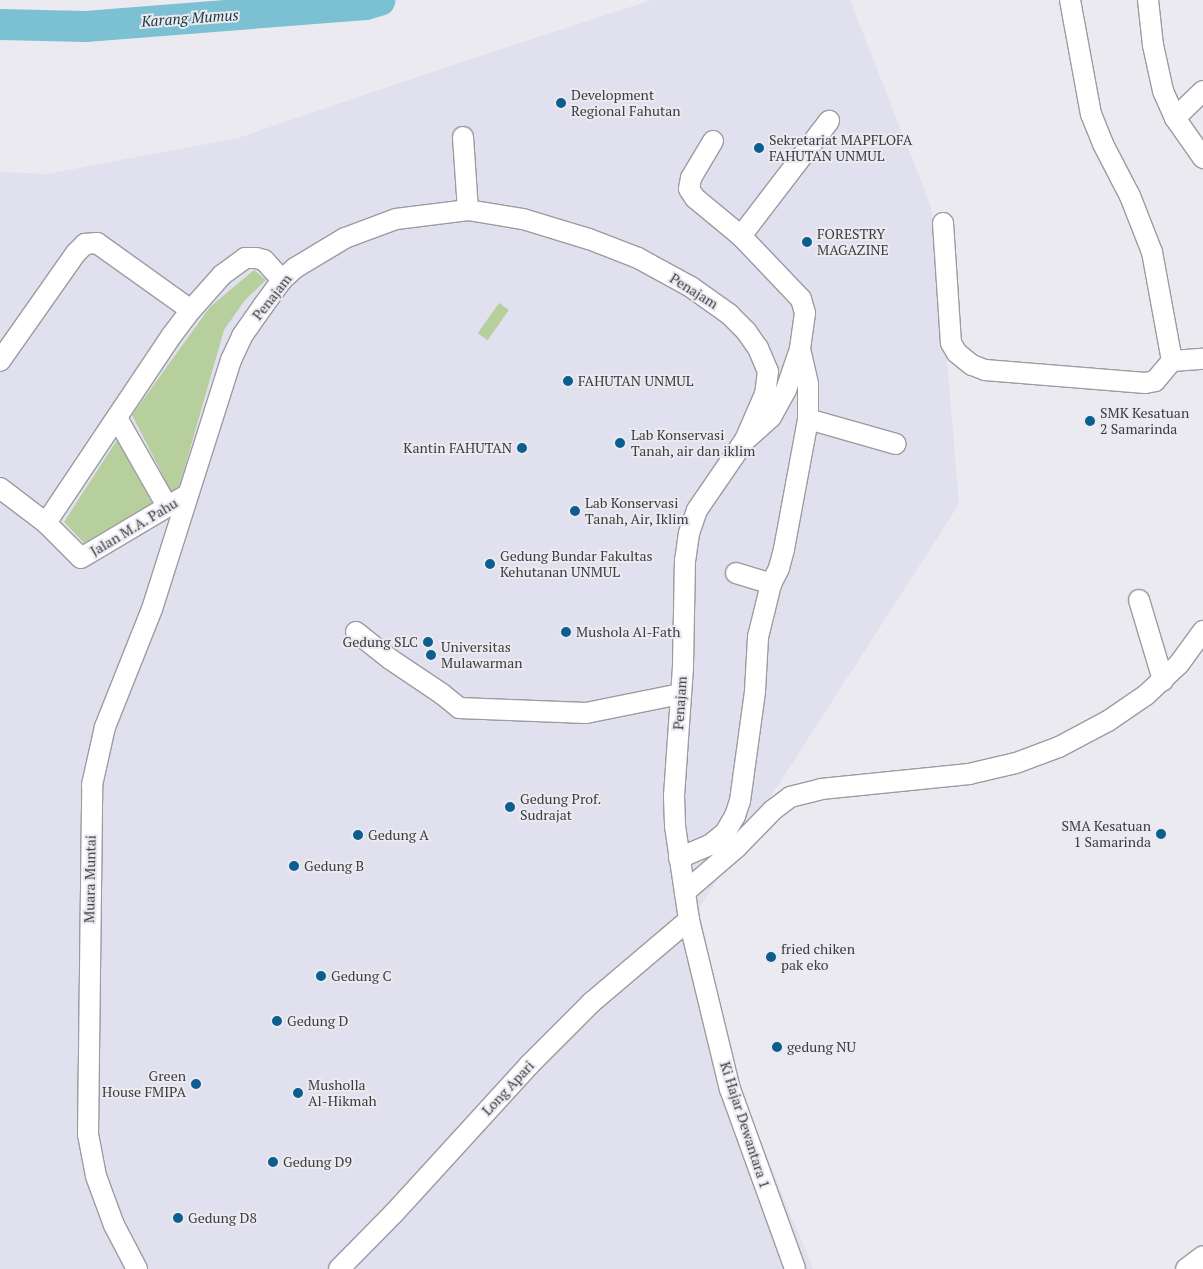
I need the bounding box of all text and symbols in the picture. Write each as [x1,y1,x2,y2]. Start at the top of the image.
water label: Karang Mumus [141,6,239,30]
place label: Development Regional Fahutan [571,87,681,120]
marker: Development Regional Fahutan [555,97,567,109]
place label: Sekretariat MAPFLOFA FAHUTAN UNMUL [769,132,912,164]
marker: Sekretariat MAPFLOFA FAHUTAN UNMUL [753,142,765,154]
place label: FORESTRY MAGAZINE [817,226,889,258]
marker: FORESTRY MAGAZINE [801,236,813,248]
street label: Penajam [667,270,721,312]
street label: Penajam [249,271,295,323]
place label: FAHUTAN UNMUL [578,373,693,389]
marker: FAHUTAN UNMUL [562,375,574,387]
place label: SMK Kesatuan 2 Samarinda [1100,405,1189,438]
marker: SMK Kesatuan 2 Samarinda [1084,415,1096,427]
place label: Lab Konservasi Tanah, air dan iklim [631,427,756,460]
marker: Lab Konservasi Tanah, air dan iklim [613,436,627,450]
place label: Kantin FAHUTAN [403,440,512,456]
marker: Kantin FAHUTAN [516,442,528,454]
street label: Jalan M.A. Pahu [87,494,181,560]
place label: Lab Konservasi Tanah, Air, Iklim [585,495,690,528]
marker: Lab Konservasi Tanah, Air, Iklim [569,505,581,517]
place label: Gedung Bundar Fakultas Kehutanan UNMUL [500,548,653,580]
marker: Gedung Bundar Fakultas Kehutanan UNMUL [484,558,496,570]
place label: Mushola Al-Fath [576,624,681,640]
marker: Mushola Al-Fath [560,626,572,638]
place label: Gedung SLC [343,634,418,650]
marker: Gedung SLC [422,636,434,648]
place label: Universitas Mulawarman [441,639,523,672]
marker: Universitas Mulawarman [425,649,437,661]
street label: Penajam [670,676,690,730]
place label: Gedung Prof. Sudrajat [520,791,601,824]
marker: Gedung Prof. Sudrajat [504,801,516,813]
place label: SMA Kesatuan 1 Samarinda [1061,818,1151,850]
place label: Gedung A [368,827,429,843]
marker: SMA Kesatuan 1 Samarinda [1155,828,1167,840]
marker: Gedung A [352,829,364,841]
street label: Muara Muntai [81,835,99,923]
place label: Gedung B [304,858,364,874]
marker: Gedung B [288,860,300,872]
place label: fried chiken pak eko [781,941,855,974]
marker: fried chiken pak eko [765,951,777,963]
place label: Gedung C [331,968,392,984]
marker: Gedung C [315,970,327,982]
place label: Gedung D [287,1013,348,1029]
marker: Gedung D [271,1015,283,1027]
place label: gedung NU [787,1039,856,1055]
marker: gedung NU [771,1041,783,1053]
street label: Long Apari [478,1057,538,1119]
street label: Ki Hajar Dewantara 1 [717,1060,773,1190]
place label: Green House FMIPA [102,1068,186,1100]
place label: Musholla Al-Hikmah [308,1077,377,1110]
marker: Green House FMIPA [190,1078,202,1090]
marker: Musholla Al-Hikmah [292,1087,304,1099]
place label: Gedung D9 [283,1154,352,1170]
marker: Gedung D9 [267,1156,279,1168]
place label: Gedung D8 [188,1210,257,1226]
marker: Gedung D8 [172,1212,184,1224]

